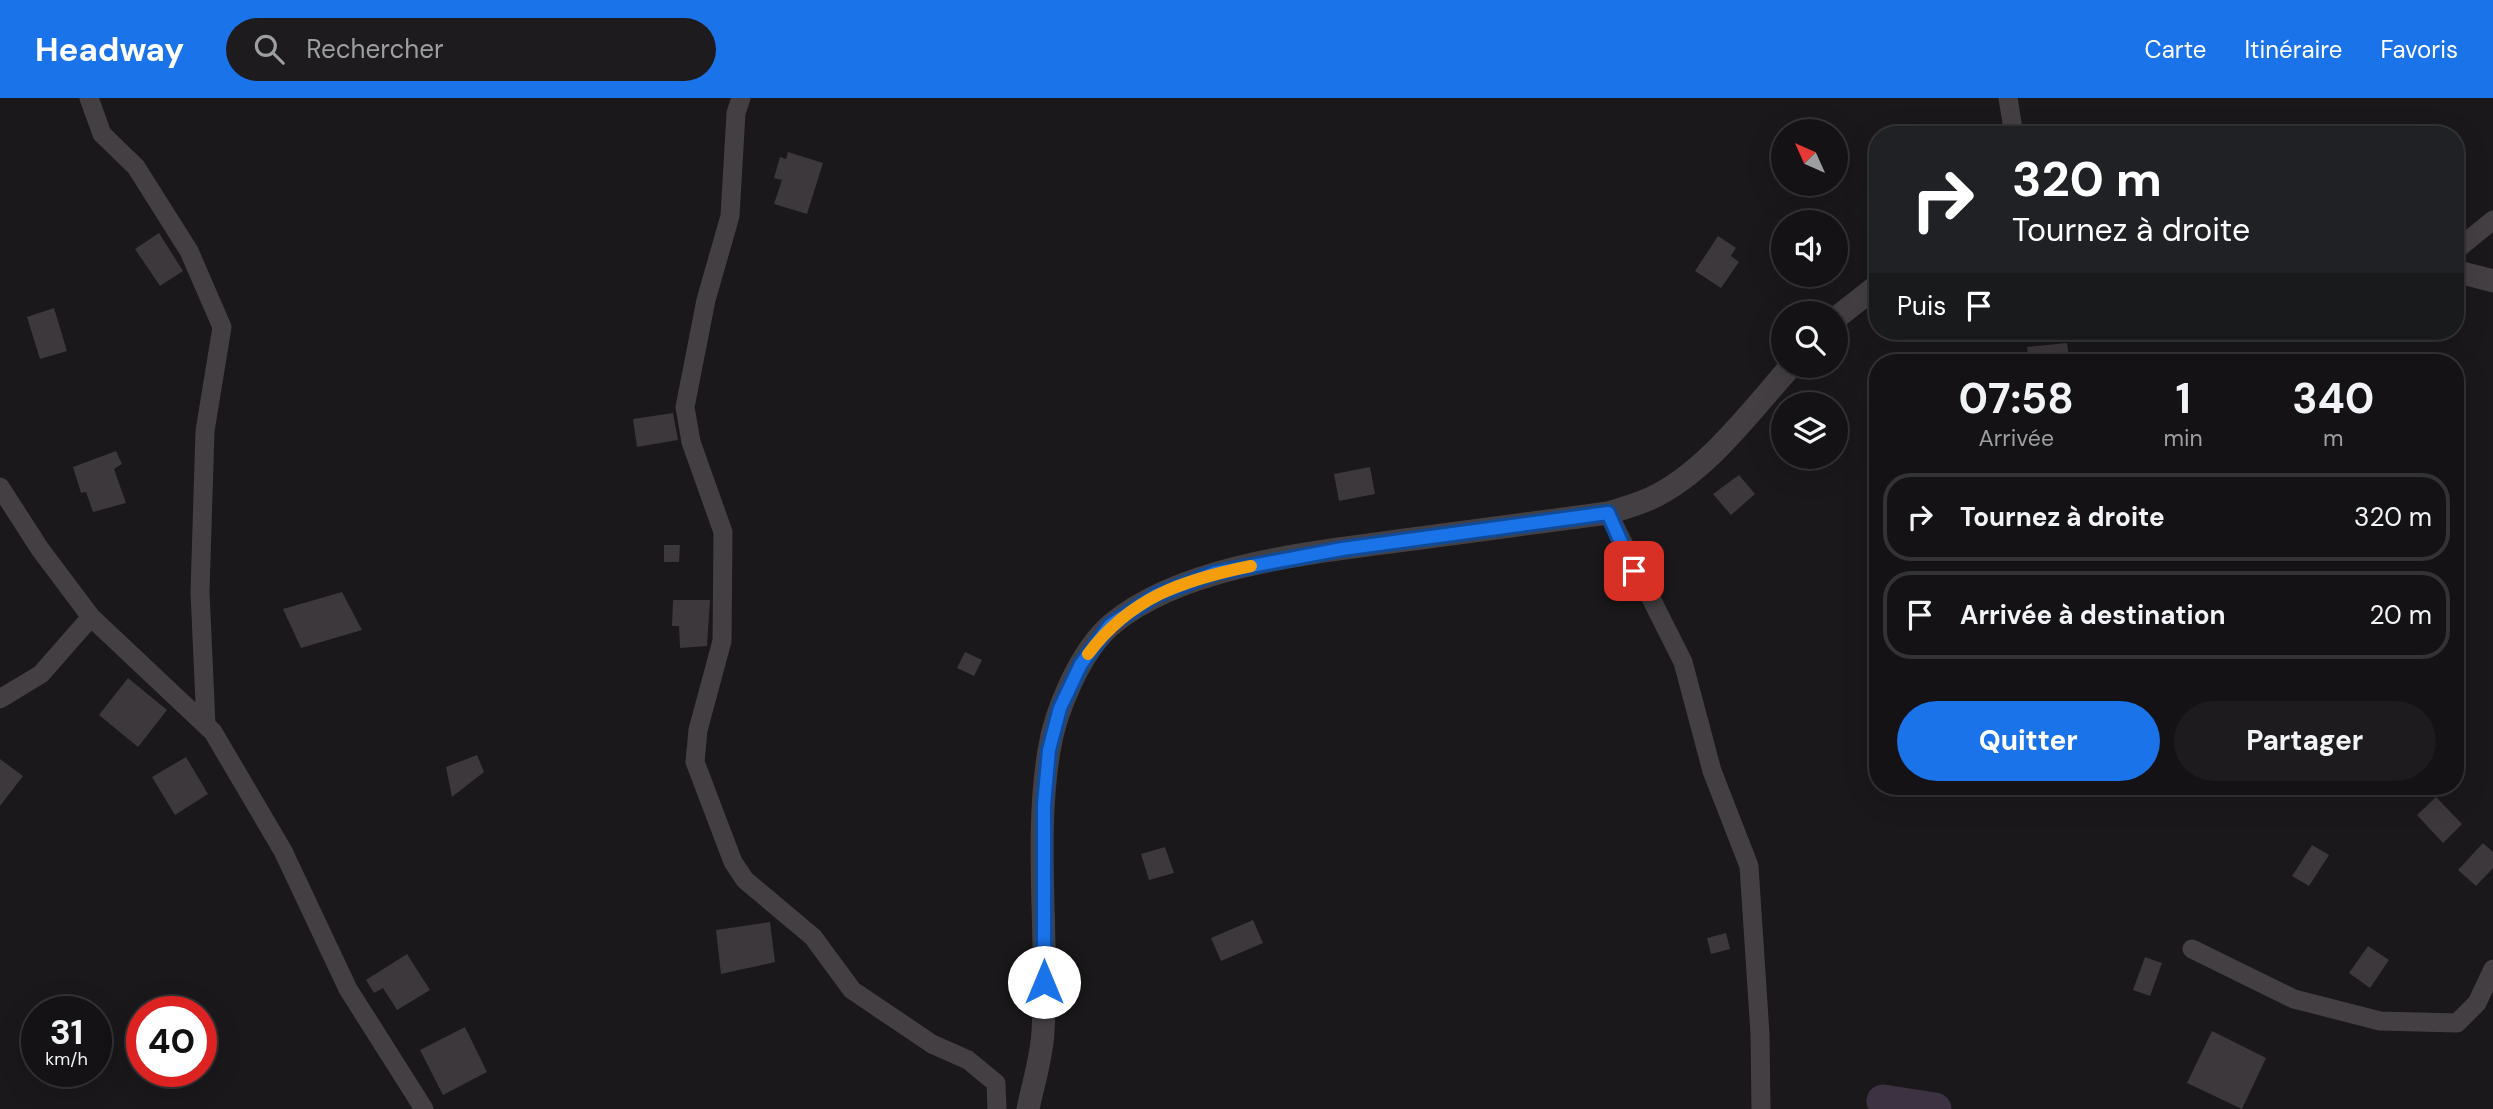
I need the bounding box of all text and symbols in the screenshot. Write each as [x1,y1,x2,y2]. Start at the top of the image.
search box [226,18,716,81]
text: Headway [35,28,184,71]
icon: search [250,30,288,68]
text: Rechercher [306,32,444,66]
text: Carte [2145,34,2206,65]
text: Itinéraire [2244,34,2342,65]
text: Favoris [2380,34,2458,65]
north arrow [1771,119,1848,196]
map controls [1771,119,1848,469]
text: 320 m [2012,147,2162,211]
icon: right [1897,154,1988,245]
text: Tournez à droite [2012,209,2250,251]
button: sound [1771,210,1848,287]
icon: arrive [1960,287,1998,325]
text: Puis [1897,289,1946,323]
button: search [1771,301,1848,378]
text: 07:58 [1959,371,2074,426]
text: 1 [2175,371,2191,426]
text: 340 [2292,371,2374,426]
button: layers [1771,392,1848,469]
text: Arrivée [1978,423,2054,453]
text: min [2163,423,2203,453]
text: m [2323,423,2344,453]
icon: right [1901,498,1939,536]
text: Tournez à droite [1960,500,2165,534]
text: 320 m [2354,500,2432,534]
pin [1604,541,1664,601]
icon: arrive [1615,552,1653,590]
icon: arrive [1901,596,1939,634]
text: Arrivée à destination [1960,598,2226,632]
text: 20 m [2369,598,2432,632]
button: Quitter [1897,701,2160,781]
button: Partager [2174,701,2436,781]
position arrow [1007,945,1081,1019]
speed limit sign: 40 [126,996,217,1087]
text: 31 [50,1009,83,1055]
text: km/h [45,1047,88,1071]

